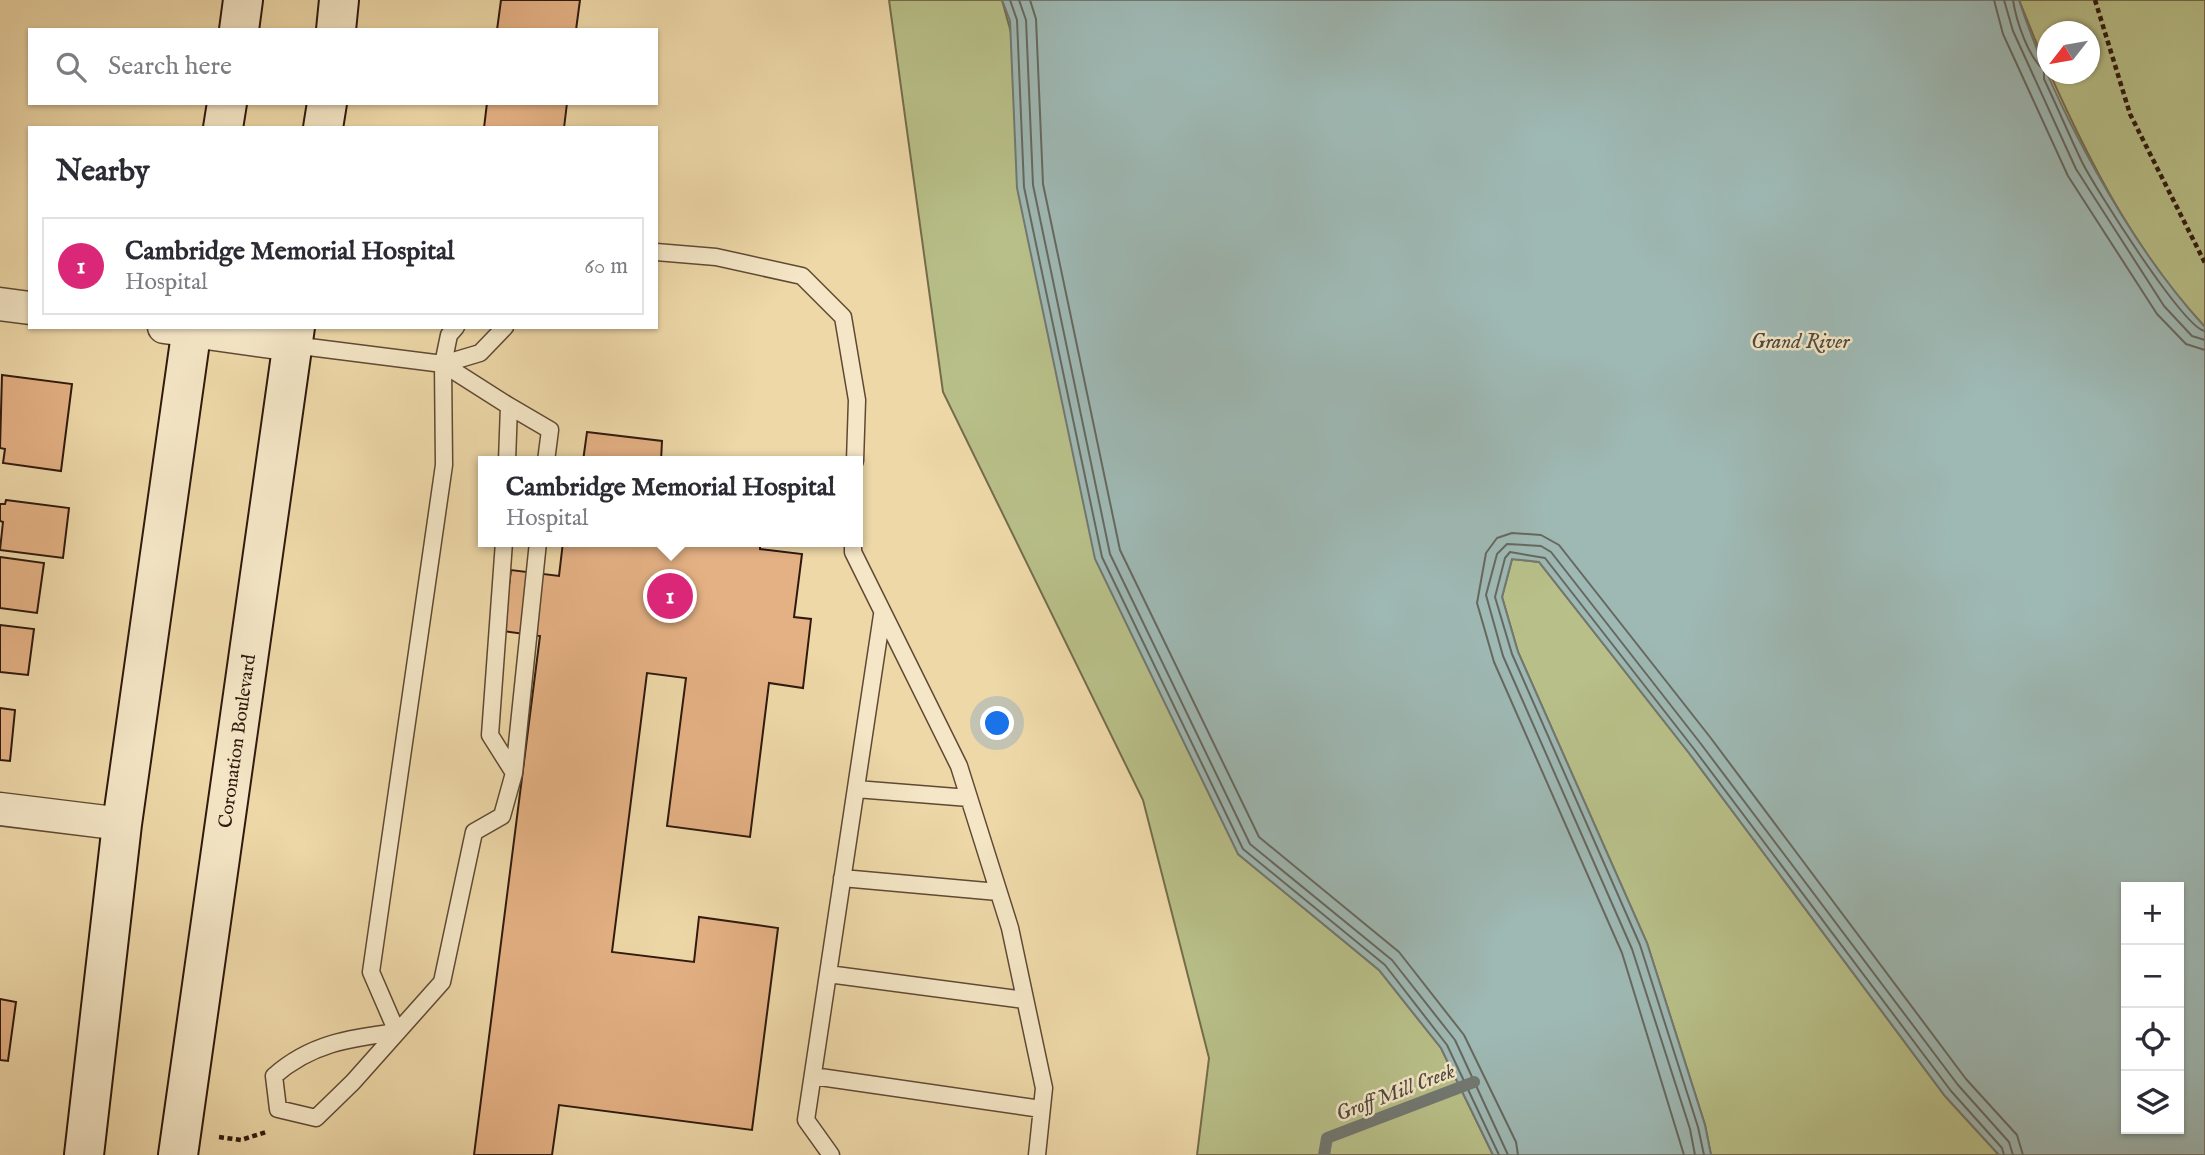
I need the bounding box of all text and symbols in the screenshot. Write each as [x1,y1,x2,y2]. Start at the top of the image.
north arrow [2037,21,2100,84]
search box [28,28,658,105]
icon: search [52,48,90,86]
text: Search here [108,50,232,83]
text: Nearby [56,153,149,191]
text: Cambridge Memorial Hospital [125,235,454,268]
text: 1 [77,252,85,281]
text: 60 m [584,252,628,281]
text: Hospital [125,268,207,297]
water label: Grand River [1751,329,1850,356]
popup [478,456,863,547]
text: Cambridge Memorial Hospital [506,471,835,504]
text: Hospital [506,504,588,533]
pin: 1 [647,570,693,622]
street label: Coronation Boulevard [214,652,262,830]
your location [980,706,1014,740]
map controls [2121,882,2184,1134]
button: + [2121,882,2184,945]
button: − [2121,945,2184,1008]
button: locate [2121,1008,2184,1071]
water label: Groff Mill Creek [1332,1058,1459,1128]
button: layers [2121,1071,2184,1134]

